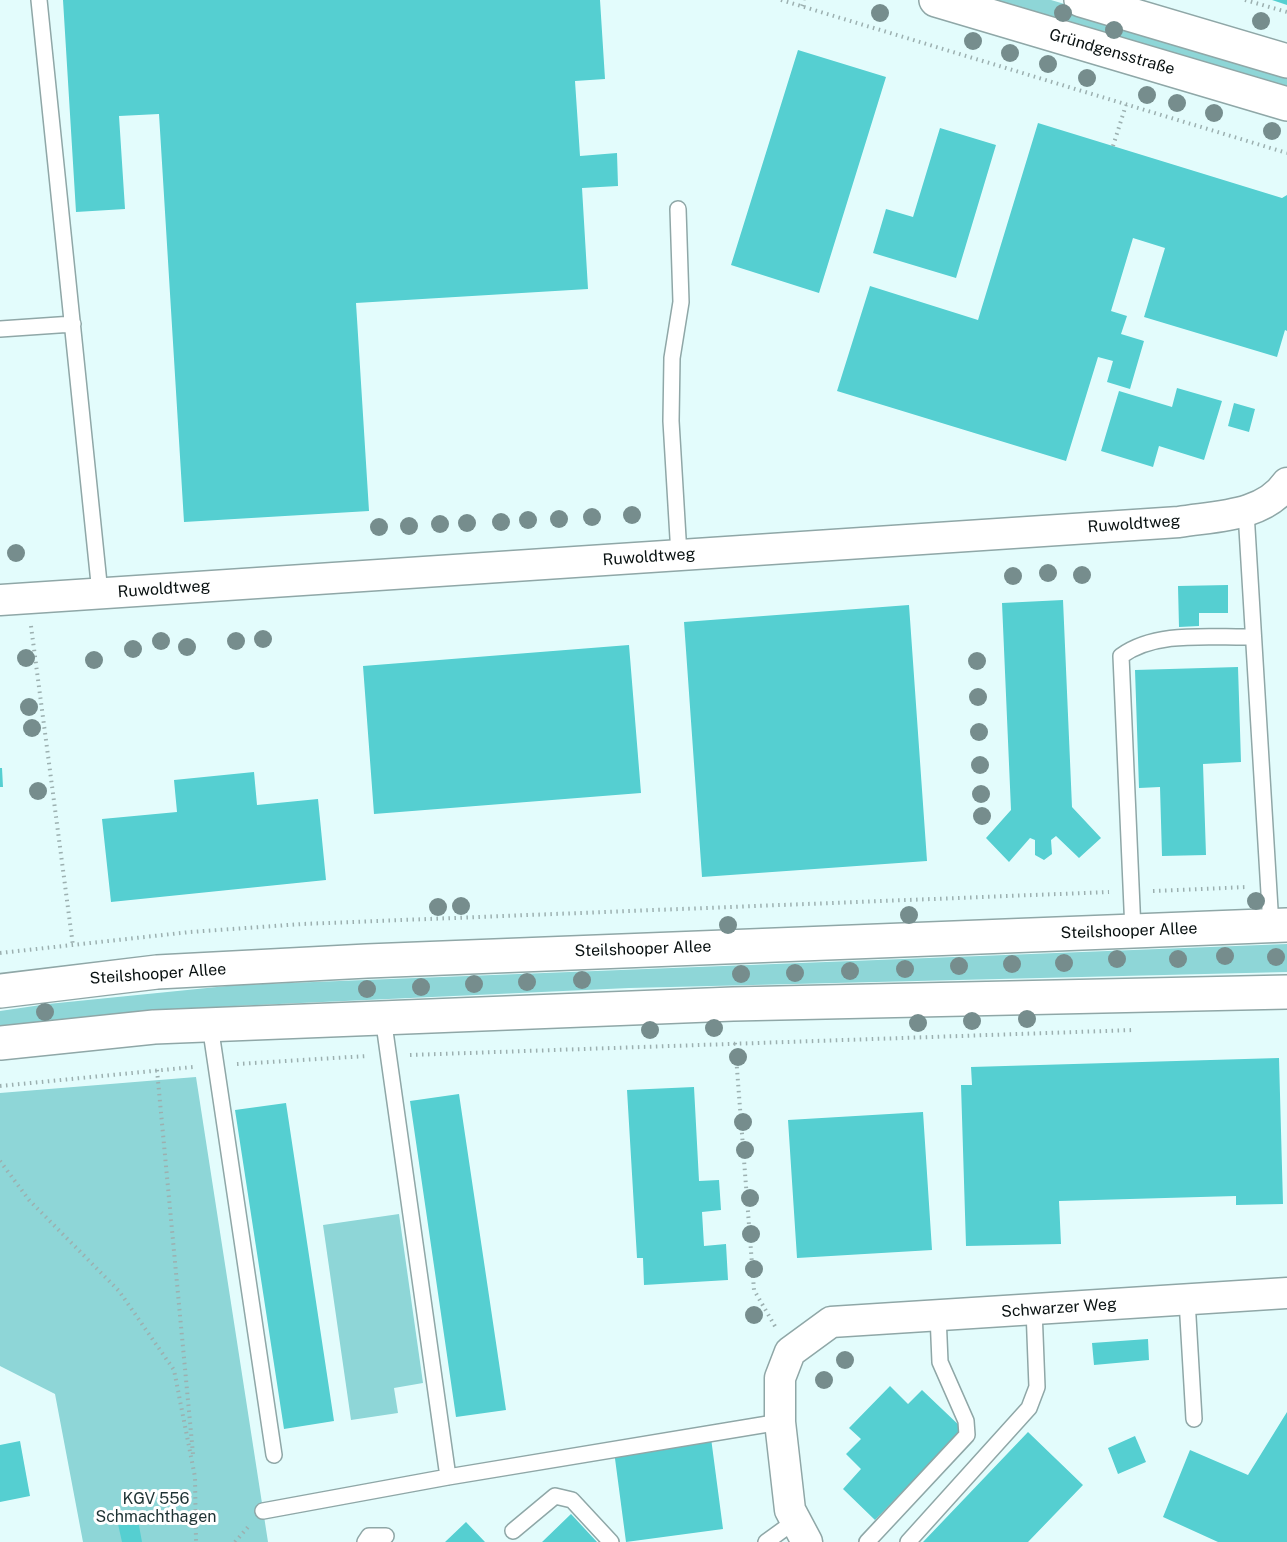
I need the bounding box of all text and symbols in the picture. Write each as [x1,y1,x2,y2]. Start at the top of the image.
street label: Gründgensstraße [1047,25,1177,79]
street label: Ruwoldtweg [1087,511,1181,537]
street label: Ruwoldtweg [602,544,696,570]
street label: Ruwoldtweg [117,576,211,602]
street label: Steilshooper Allee [1060,919,1198,943]
street label: Steilshooper Allee [574,937,712,961]
street label: Steilshooper Allee [89,960,227,988]
street label: Schwarzer Weg [1000,1294,1118,1322]
park label: KGV 556 Schmachthagen [96,1489,216,1527]

